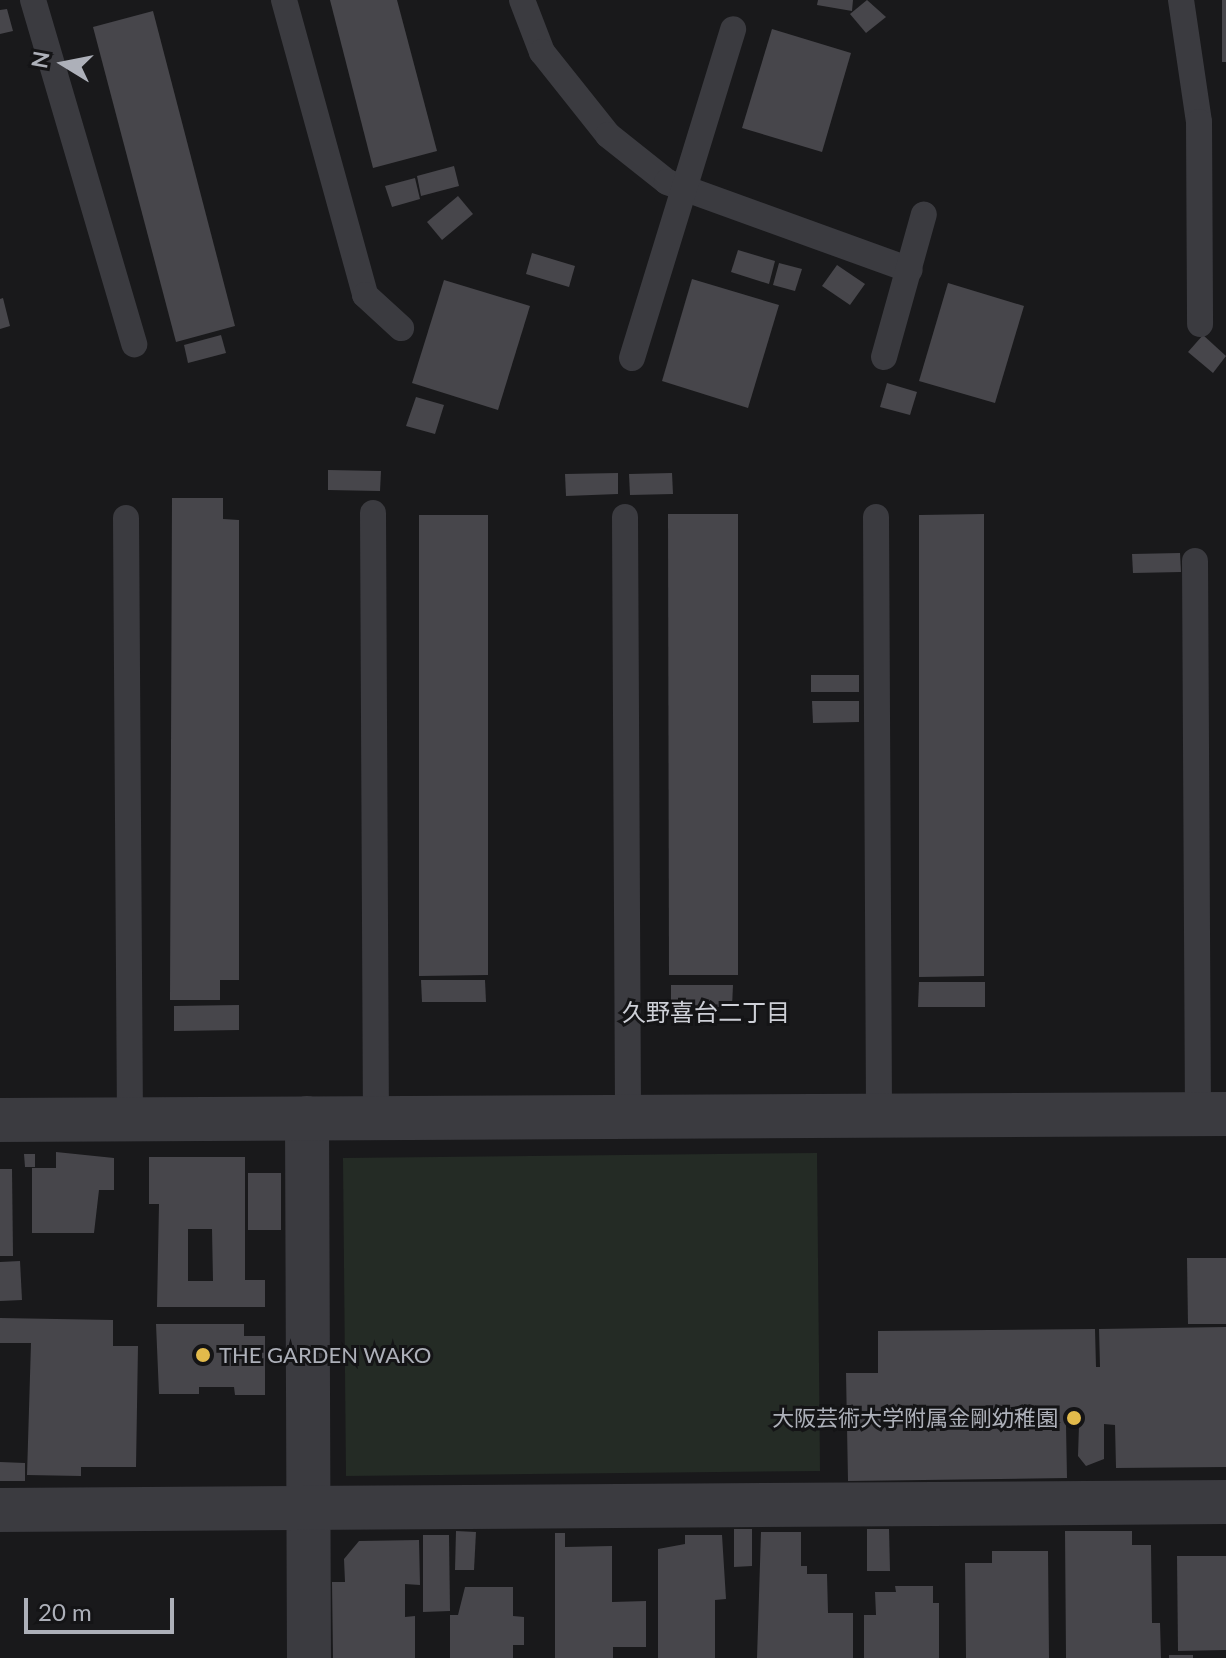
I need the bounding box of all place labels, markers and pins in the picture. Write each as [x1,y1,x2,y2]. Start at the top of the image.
place label: THE GARDEN WAKO [219,1342,432,1368]
marker: THE GARDEN WAKO [194,1346,212,1364]
place label: 大阪芸術大学附属金剛幼稚園 [772,1405,1058,1431]
marker: 大阪芸術大学附属金剛幼稚園 [1065,1409,1083,1427]

